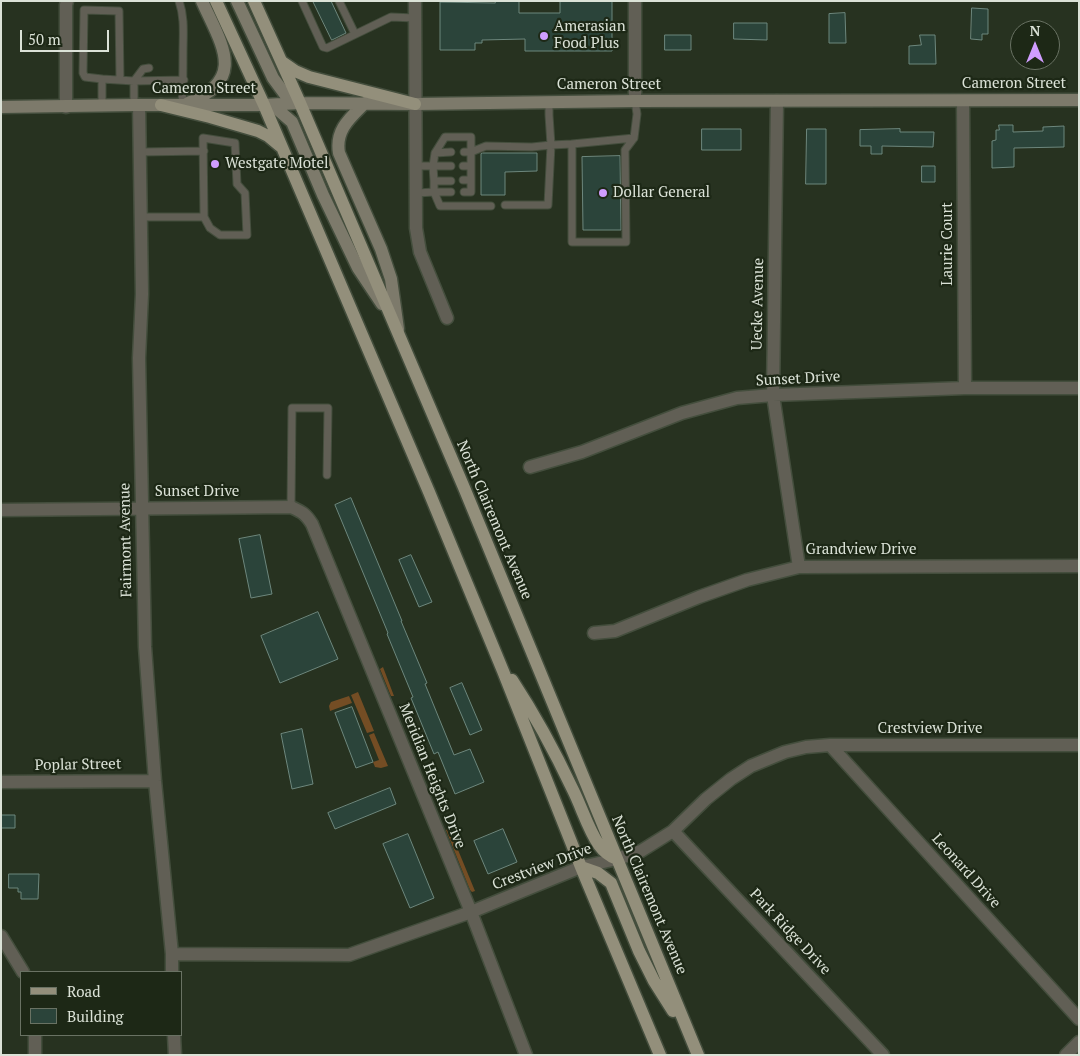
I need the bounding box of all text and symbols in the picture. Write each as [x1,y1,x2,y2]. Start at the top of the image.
place label: Amerasian Food Plus [554,18,626,53]
scale bar [22,20,111,52]
north arrow [1010,20,1060,70]
text: N [1030,21,1040,40]
text: 50 m [28,29,61,49]
marker: Amerasian Food Plus [538,30,550,42]
street label: Cameron Street [962,75,1066,93]
street label: Cameron Street [557,76,661,94]
street label: Cameron Street [152,80,256,98]
place label: Westgate Motel [225,155,329,173]
marker: Westgate Motel [209,158,221,170]
place label: Dollar General [613,184,710,202]
marker: Dollar General [597,187,609,199]
street label: Laurie Court [939,202,957,286]
street label: Uecke Avenue [748,258,768,350]
street label: Sunset Drive [755,368,841,390]
street label: North Clairemont Avenue [452,438,536,602]
street label: Fairmont Avenue [116,483,136,597]
street label: Sunset Drive [155,483,239,501]
street label: Grandview Drive [806,541,916,559]
street label: Meridian Heights Drive [395,701,469,851]
street label: Crestview Drive [878,720,982,738]
street label: Poplar Street [34,755,122,775]
street label: North Clairemont Avenue [607,813,691,977]
street label: Leonard Drive [928,830,1004,912]
street label: Crestview Drive [490,840,594,894]
street label: Park Ridge Drive [746,885,834,979]
legend [20,971,182,1036]
text: Road [67,981,100,1001]
text: Building [67,1006,124,1026]

